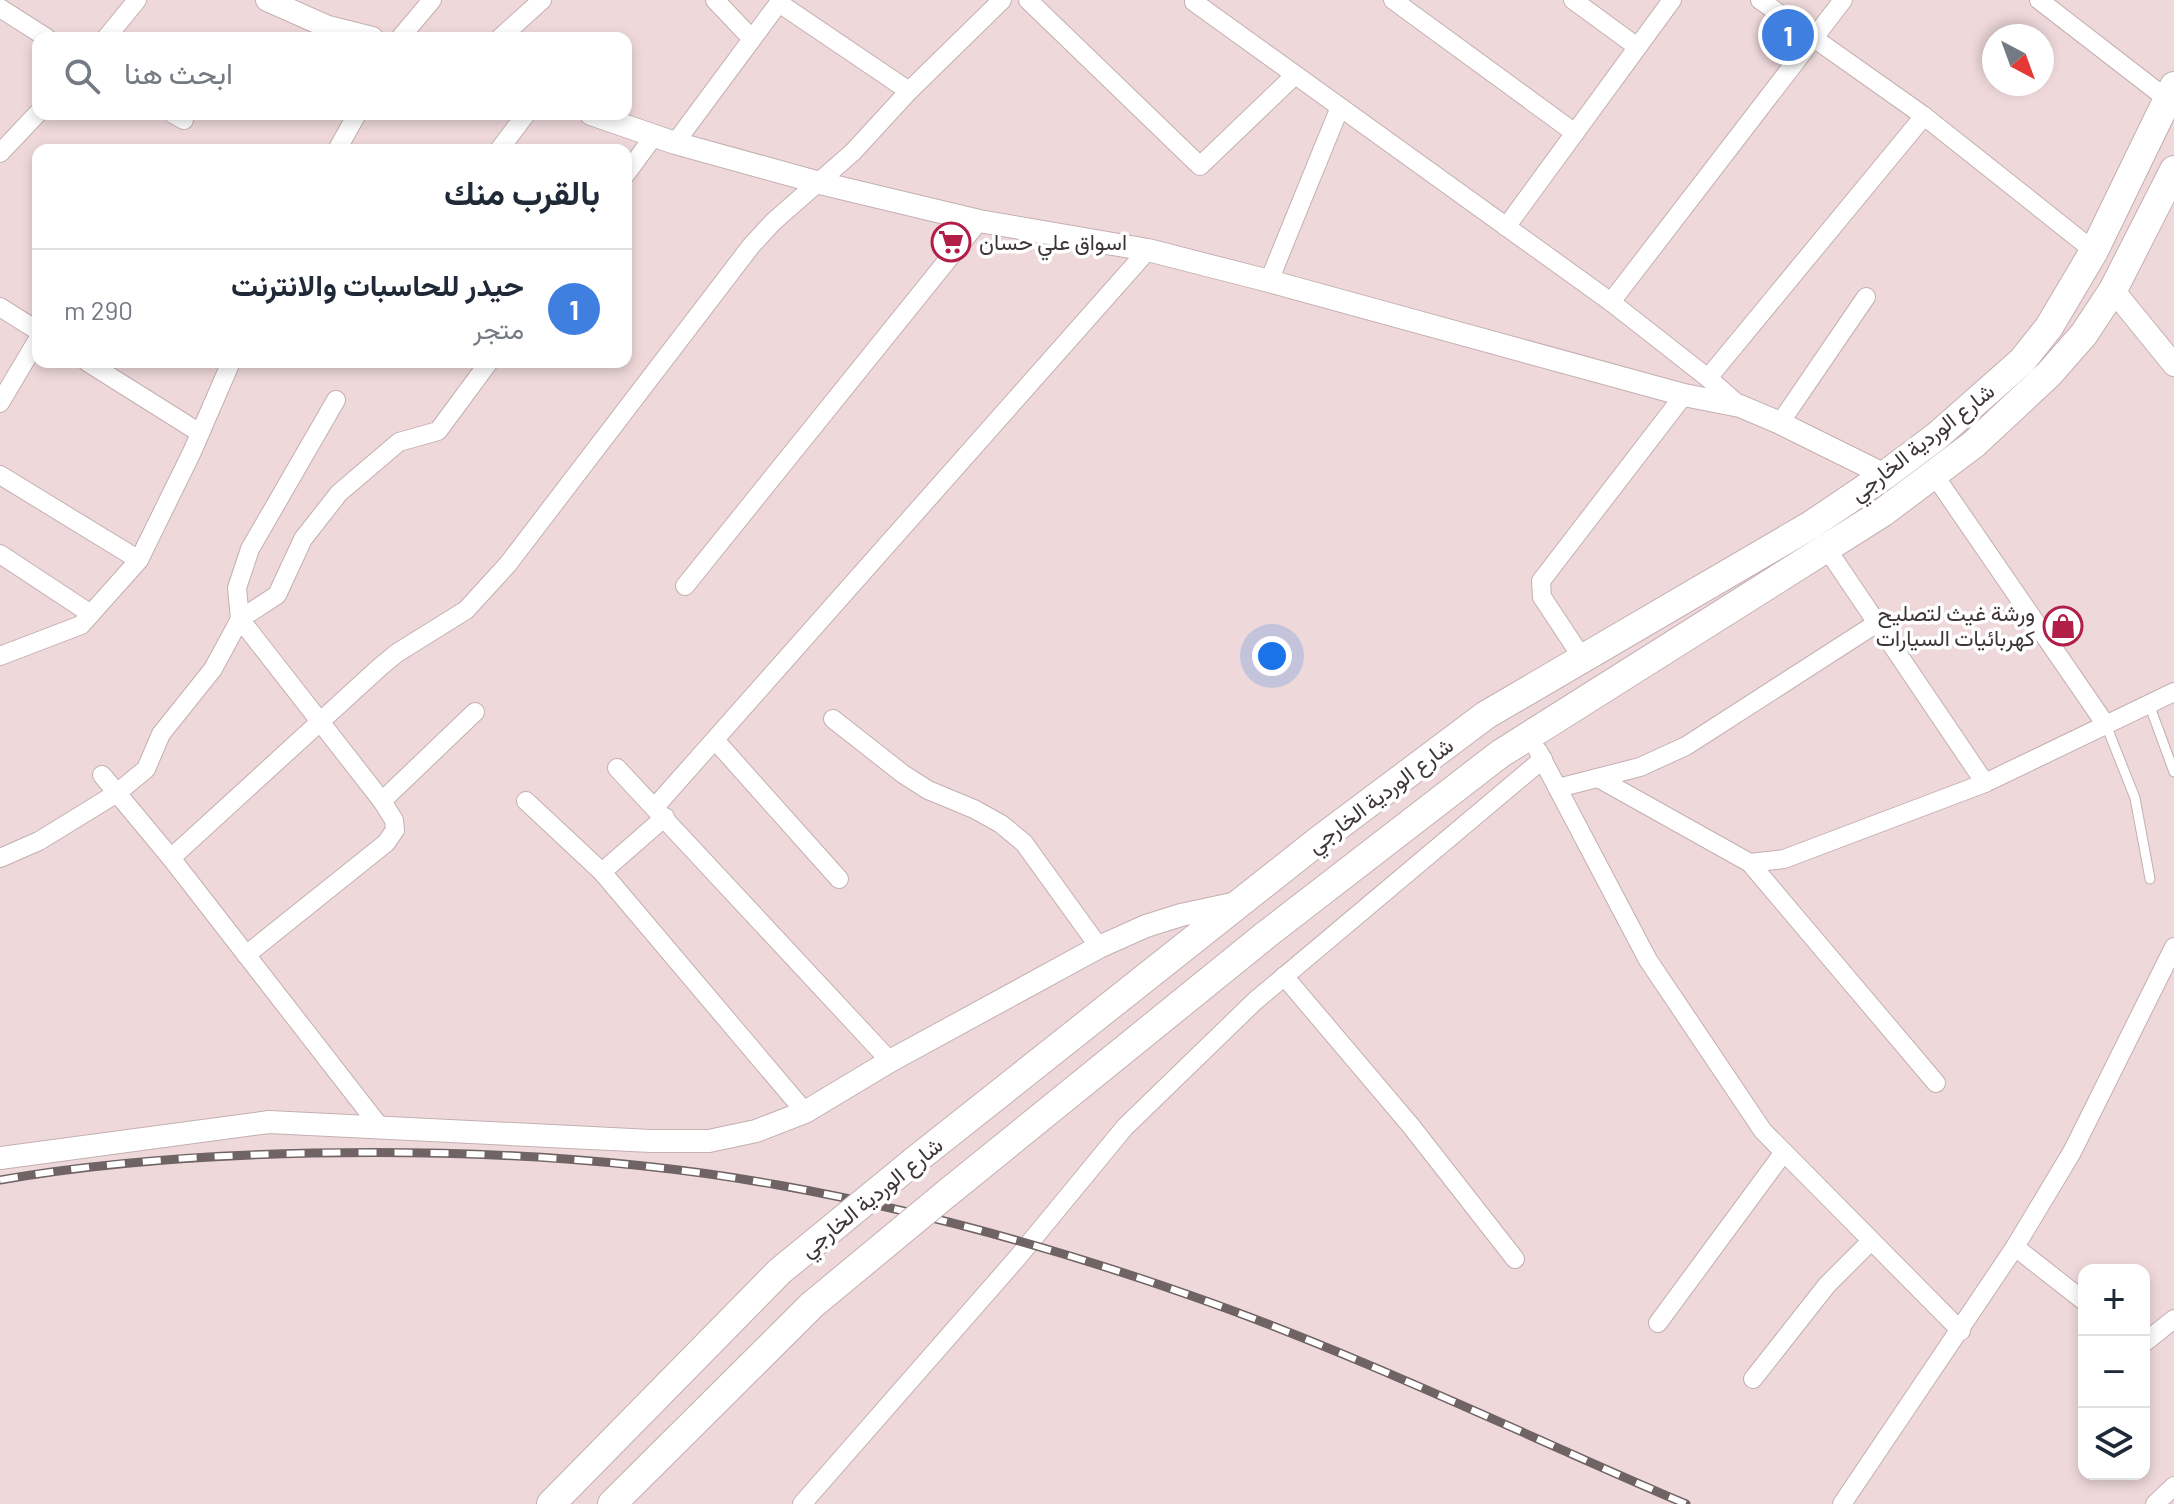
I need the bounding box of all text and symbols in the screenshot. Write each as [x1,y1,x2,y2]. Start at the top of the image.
pin: 1 [1762,5,1814,65]
north arrow [1982,24,2054,96]
search box [32,32,632,120]
icon: search [60,54,104,98]
text: ابحث هنا [124,54,233,90]
text: بالقرب منك [444,171,600,212]
supermarket icon: اسواق علي حسان [930,221,972,263]
place label: اسواق علي حسان [979,228,1127,261]
text: حيدر للحاسبات والانترنت [231,266,524,302]
text: 290 m [64,294,133,325]
text: 1 [569,294,579,325]
text: متجر [473,313,524,344]
street label: شارع الوردية الخارجي [1844,377,2003,511]
place label: ورشة غيث لتصليح كهربائيات السيارات [1876,599,2035,652]
shop icon: ورشة غيث لتصليح كهربائيات السيارات [2042,605,2084,647]
your location [1252,636,1292,676]
street label: شارع الوردية الخارجي [1301,731,1462,863]
street label: شارع الوردية الخارجي [794,1131,951,1267]
map controls [2078,1264,2150,1480]
button: + [2078,1264,2150,1336]
button: − [2078,1336,2150,1408]
button: layers [2078,1408,2150,1480]

